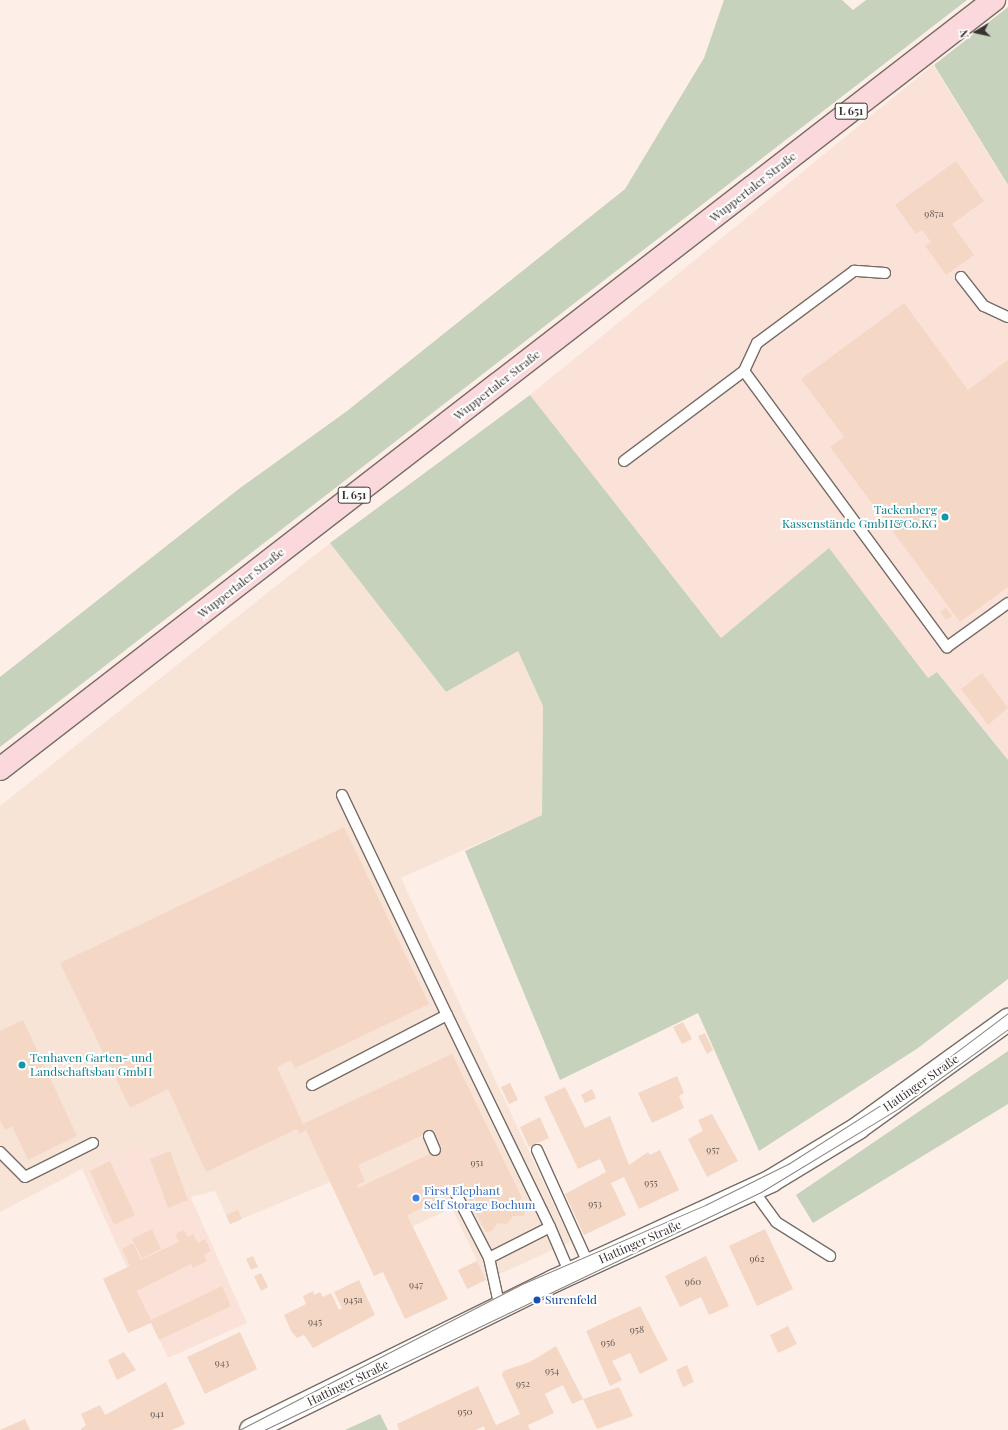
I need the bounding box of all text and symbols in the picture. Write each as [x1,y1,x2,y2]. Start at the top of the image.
north arrow [956,12,996,52]
text: N [956,29,972,39]
road number: L 651 [834,102,868,120]
street label: Wuppertaler Straße [707,149,799,225]
house number: 987a [924,208,944,220]
street label: Wuppertaler Straße [451,347,543,423]
road number: L 651 [337,486,371,504]
place label: Tackenberg Kassenstände GmbH&Co.KG [782,503,937,531]
marker: Tackenberg Kassenstände GmbH&Co.KG [940,512,950,522]
street label: Wuppertaler Straße [195,545,287,621]
place label: Tenhaven Garten- und Landschaftsbau GmbH [30,1051,152,1079]
street label: Hattinger Straße [880,1051,962,1115]
marker: Tenhaven Garten- und Landschaftsbau GmbH [17,1060,27,1070]
house number: 957 [706,1144,720,1156]
house number: 951 [471,1157,483,1169]
house number: 955 [644,1177,658,1189]
place label: First Elephant Self Storage Bochum [424,1184,535,1212]
marker: First Elephant Self Storage Bochum [411,1193,421,1203]
house number: 953 [588,1198,602,1210]
street label: Hattinger Straße [596,1217,684,1267]
house number: 962 [749,1253,765,1265]
house number: 960 [685,1276,701,1288]
house number: 947 [409,1279,423,1291]
place label: Surenfeld [545,1293,597,1307]
house number: 945a [343,1294,363,1306]
marker: Surenfeld [532,1295,542,1305]
house number: 945 [308,1316,322,1328]
house number: 958 [630,1324,644,1336]
house number: 956 [601,1337,615,1349]
house number: 943 [215,1357,229,1369]
street label: Hattinger Straße [305,1357,391,1409]
house number: 954 [545,1365,559,1377]
house number: 952 [516,1378,530,1390]
house number: 950 [457,1406,473,1418]
house number: 941 [150,1408,164,1420]

